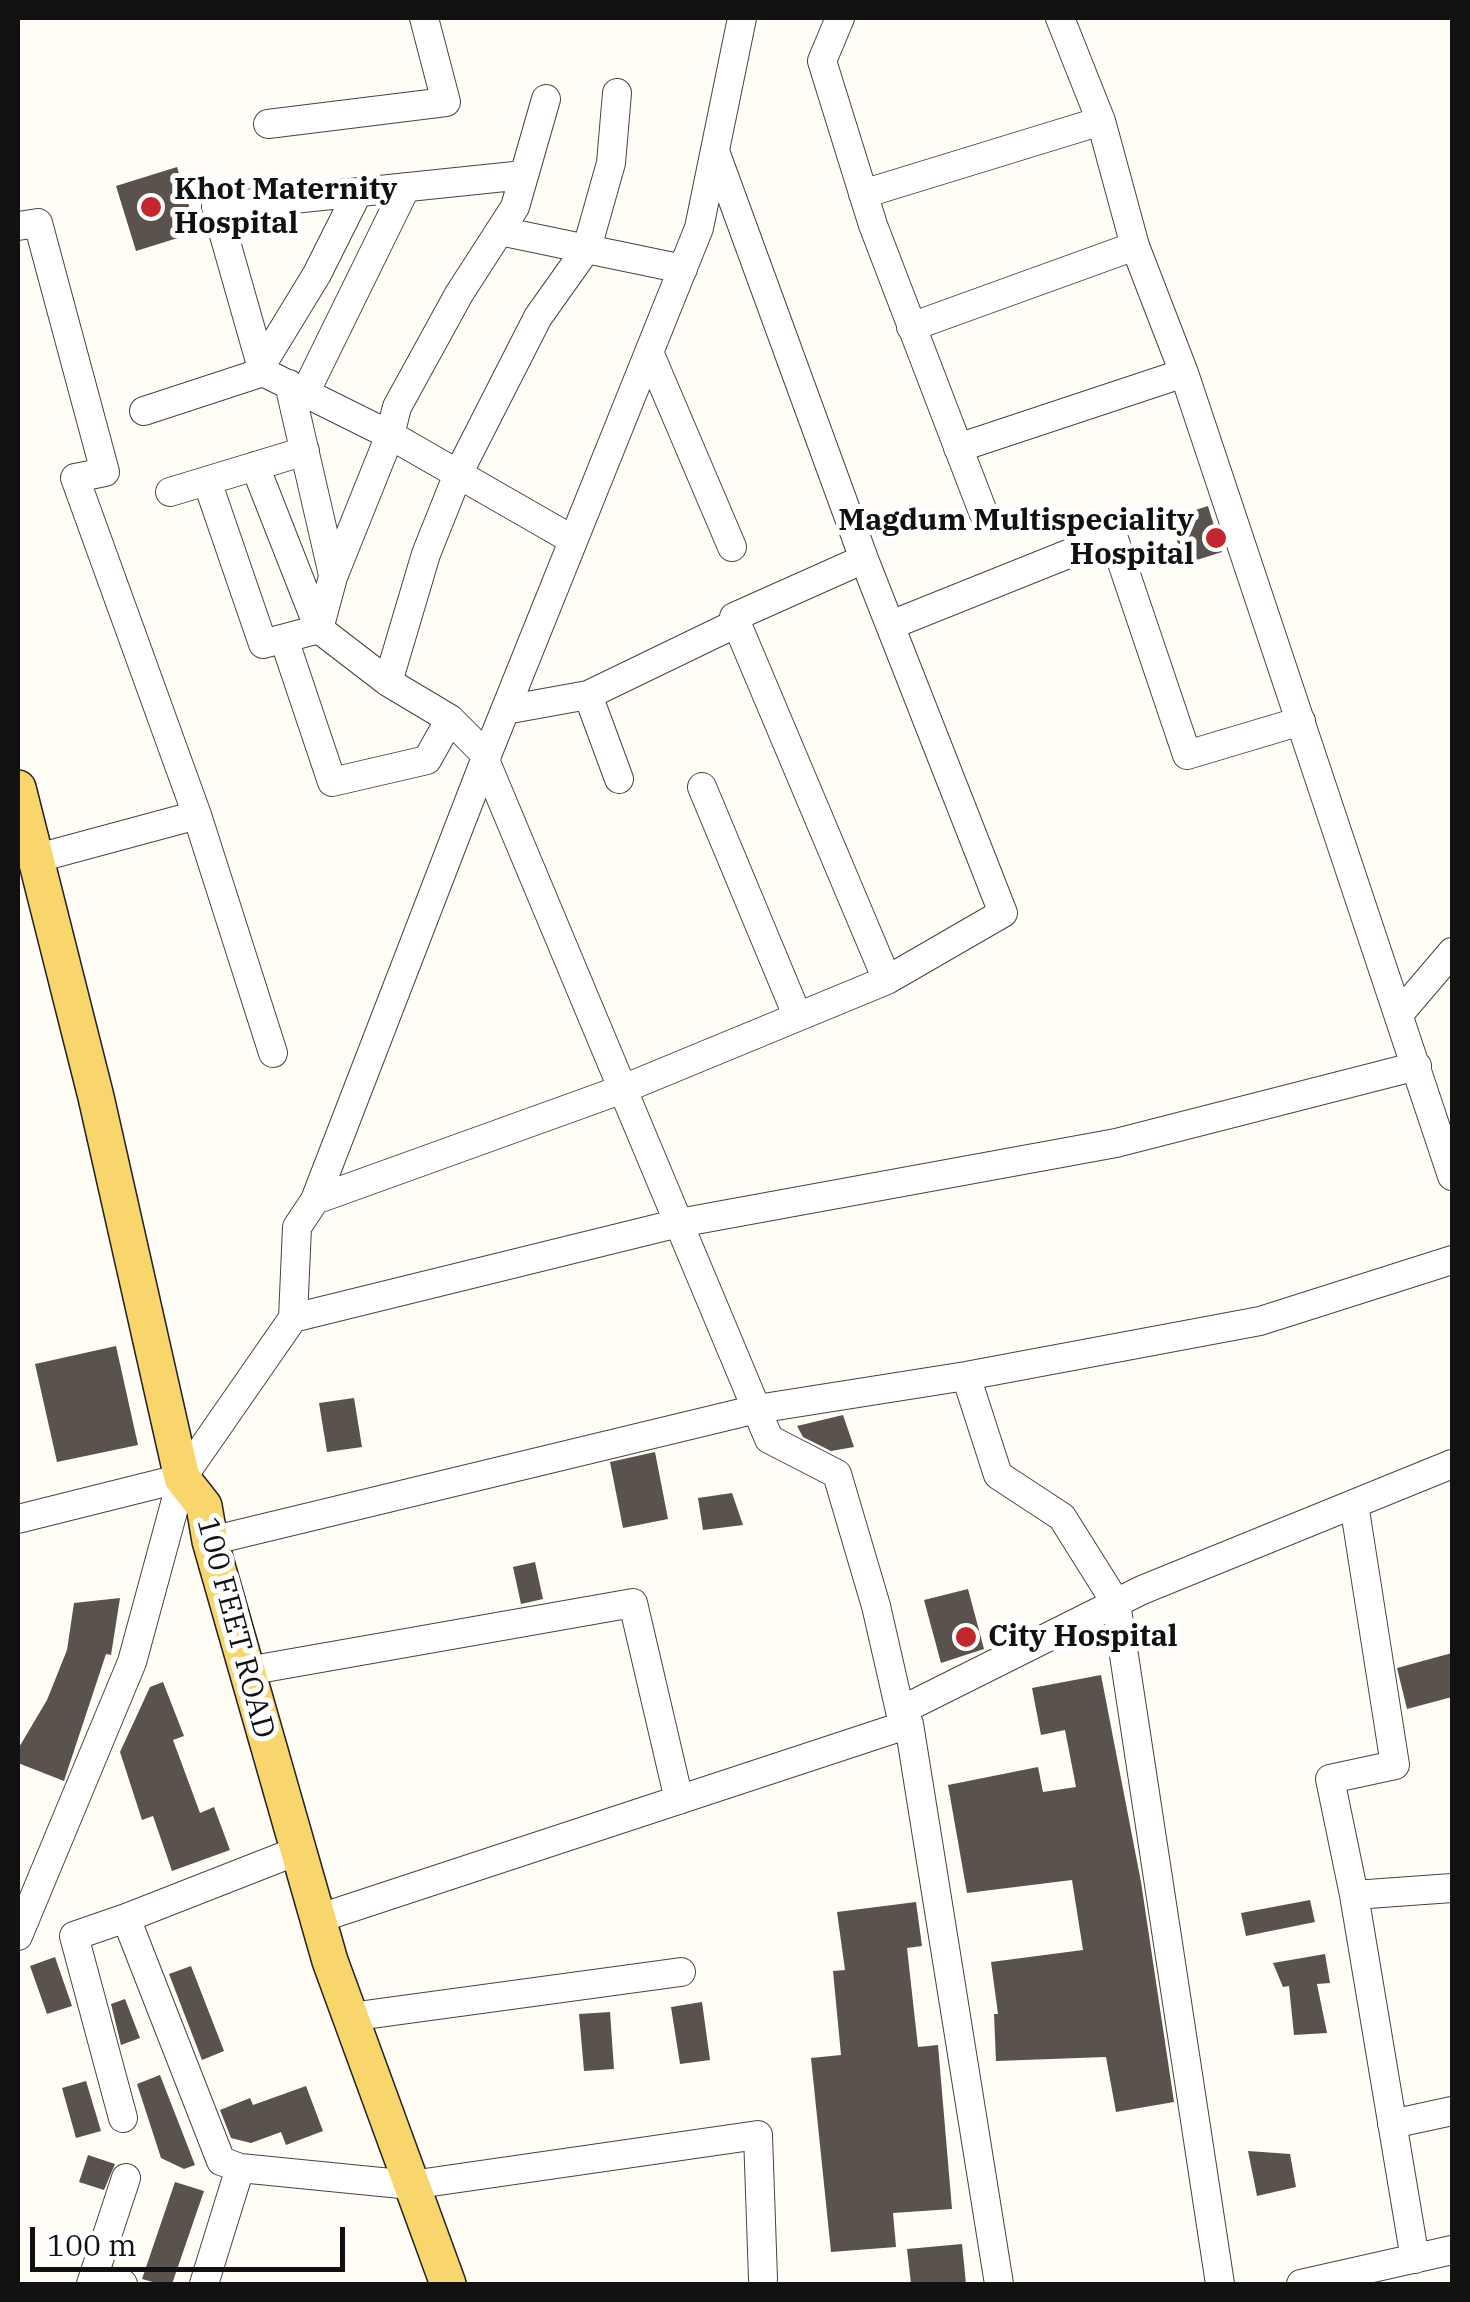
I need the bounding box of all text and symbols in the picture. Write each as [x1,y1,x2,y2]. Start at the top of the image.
place label: Khot Maternity Hospital [174,172,397,242]
marker: Khot Maternity Hospital [138,194,164,220]
place label: Magdum Multispeciality Hospital [838,503,1194,574]
marker: Magdum Multispeciality Hospital [1203,525,1229,551]
street label: 100 FEET ROAD [188,1514,282,1742]
place label: City Hospital [988,1619,1178,1655]
marker: City Hospital [953,1624,979,1650]
scale bar [35,2207,350,2269]
text: 100 m [47,2225,137,2264]

